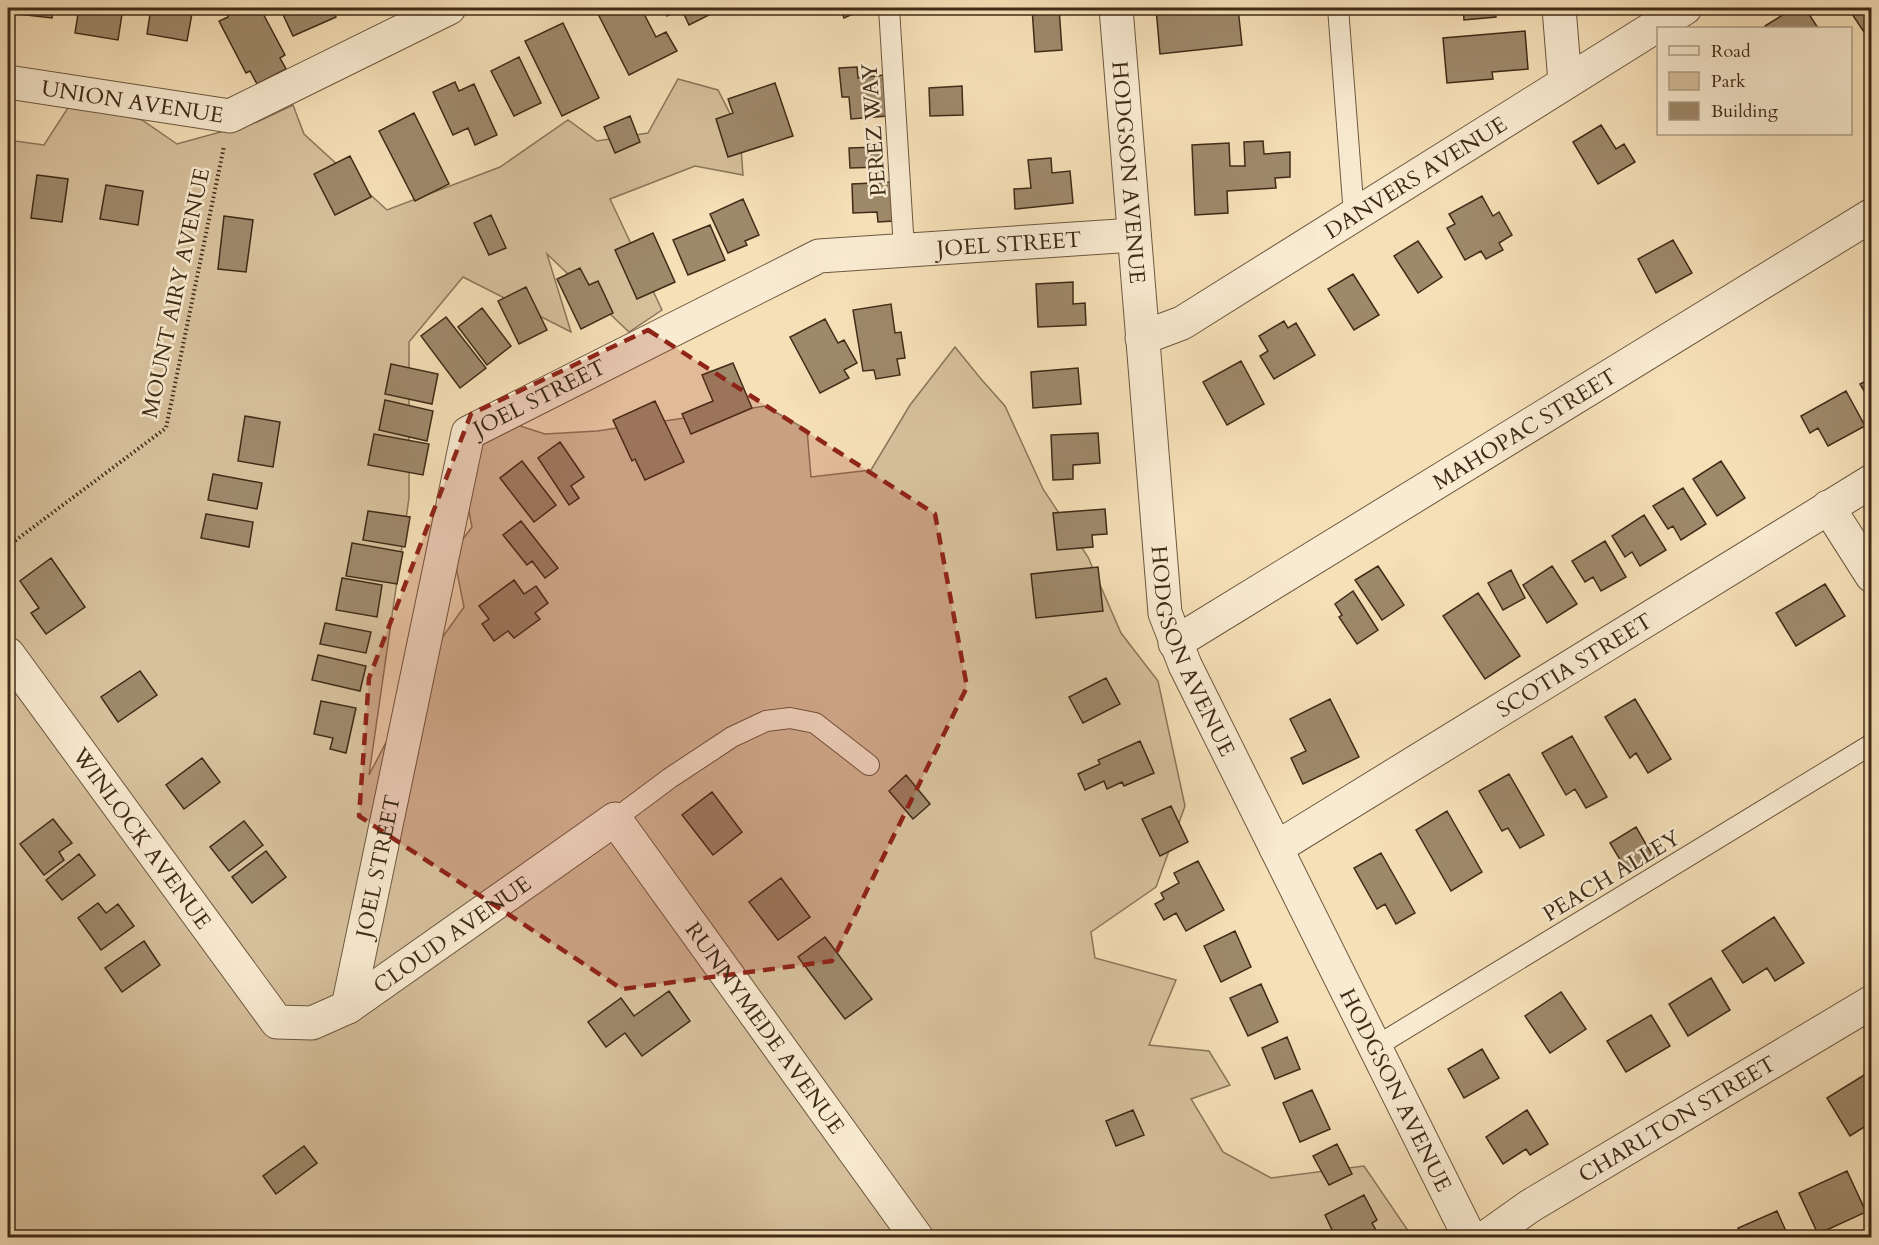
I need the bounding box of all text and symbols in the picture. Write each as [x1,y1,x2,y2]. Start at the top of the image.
legend [1657,27,1852,135]
text: Road [1711,39,1751,64]
street label: HODGSON AVENUE [1104,60,1152,285]
street label: PEREZ WAY [854,62,894,197]
text: Park [1711,69,1746,94]
street label: UNION AVENUE [39,73,225,131]
text: Building [1711,99,1779,124]
street label: DANVERS AVENUE [1319,109,1513,246]
street label: MOUNT AIRY AVENUE [135,165,217,421]
street label: JOEL STREET [933,225,1082,264]
street label: JOEL STREET [465,352,611,445]
street label: MAHOPAC STREET [1427,361,1623,497]
street label: HODGSON AVENUE [1144,545,1242,762]
street label: SCOTIA STREET [1491,606,1658,725]
street label: WINLOCK AVENUE [65,741,218,935]
street label: JOEL STREET [348,792,408,943]
street label: PEACH ALLEY [1537,823,1686,929]
street label: CLOUD AVENUE [367,869,537,1001]
street label: RUNNYMEDE AVENUE [678,916,851,1140]
street label: HODGSON AVENUE [1332,984,1458,1197]
street label: CHARLTON STREET [1573,1049,1781,1190]

